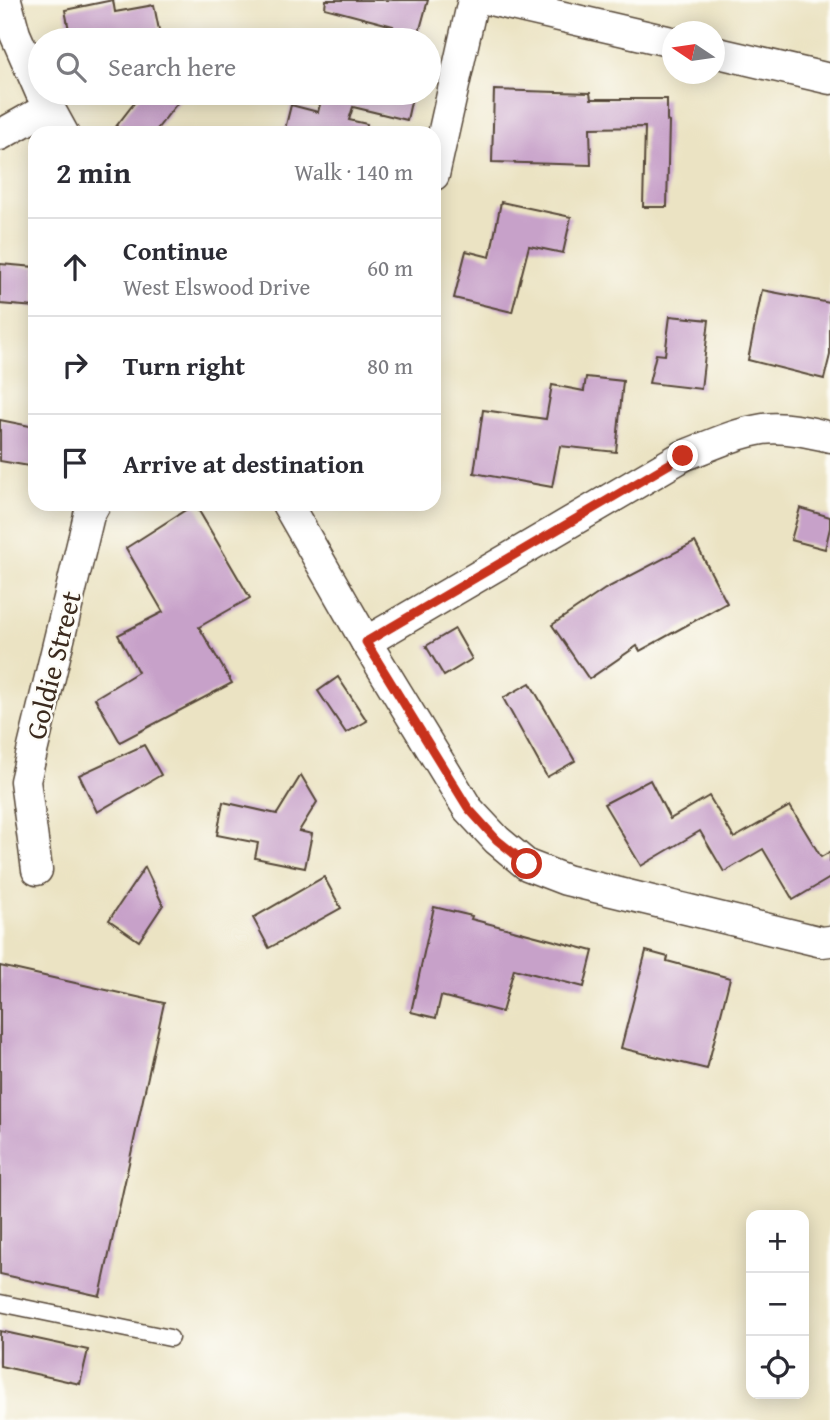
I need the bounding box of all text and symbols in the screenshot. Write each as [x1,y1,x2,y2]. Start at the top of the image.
north arrow [662,21,725,84]
search box [28,28,441,105]
text: Search here [108,47,236,86]
icon: search [52,48,90,86]
text: 2 min [56,150,131,194]
text: Walk · 140 m [294,155,413,188]
text: Continue [123,231,228,270]
icon: ahead [56,248,94,286]
text: 60 m [367,251,413,284]
text: West Elswood Drive [123,270,310,303]
icon: right [56,346,94,384]
text: Turn right [123,346,245,385]
text: 80 m [367,349,413,382]
route end [667,440,698,471]
icon: arrive [56,444,94,482]
text: Arrive at destination [123,444,364,483]
street label: Goldie Street [14,586,91,743]
route start [511,848,542,879]
map controls [746,1210,809,1399]
button: + [746,1210,809,1273]
button: − [746,1273,809,1336]
button: locate [746,1336,809,1399]

